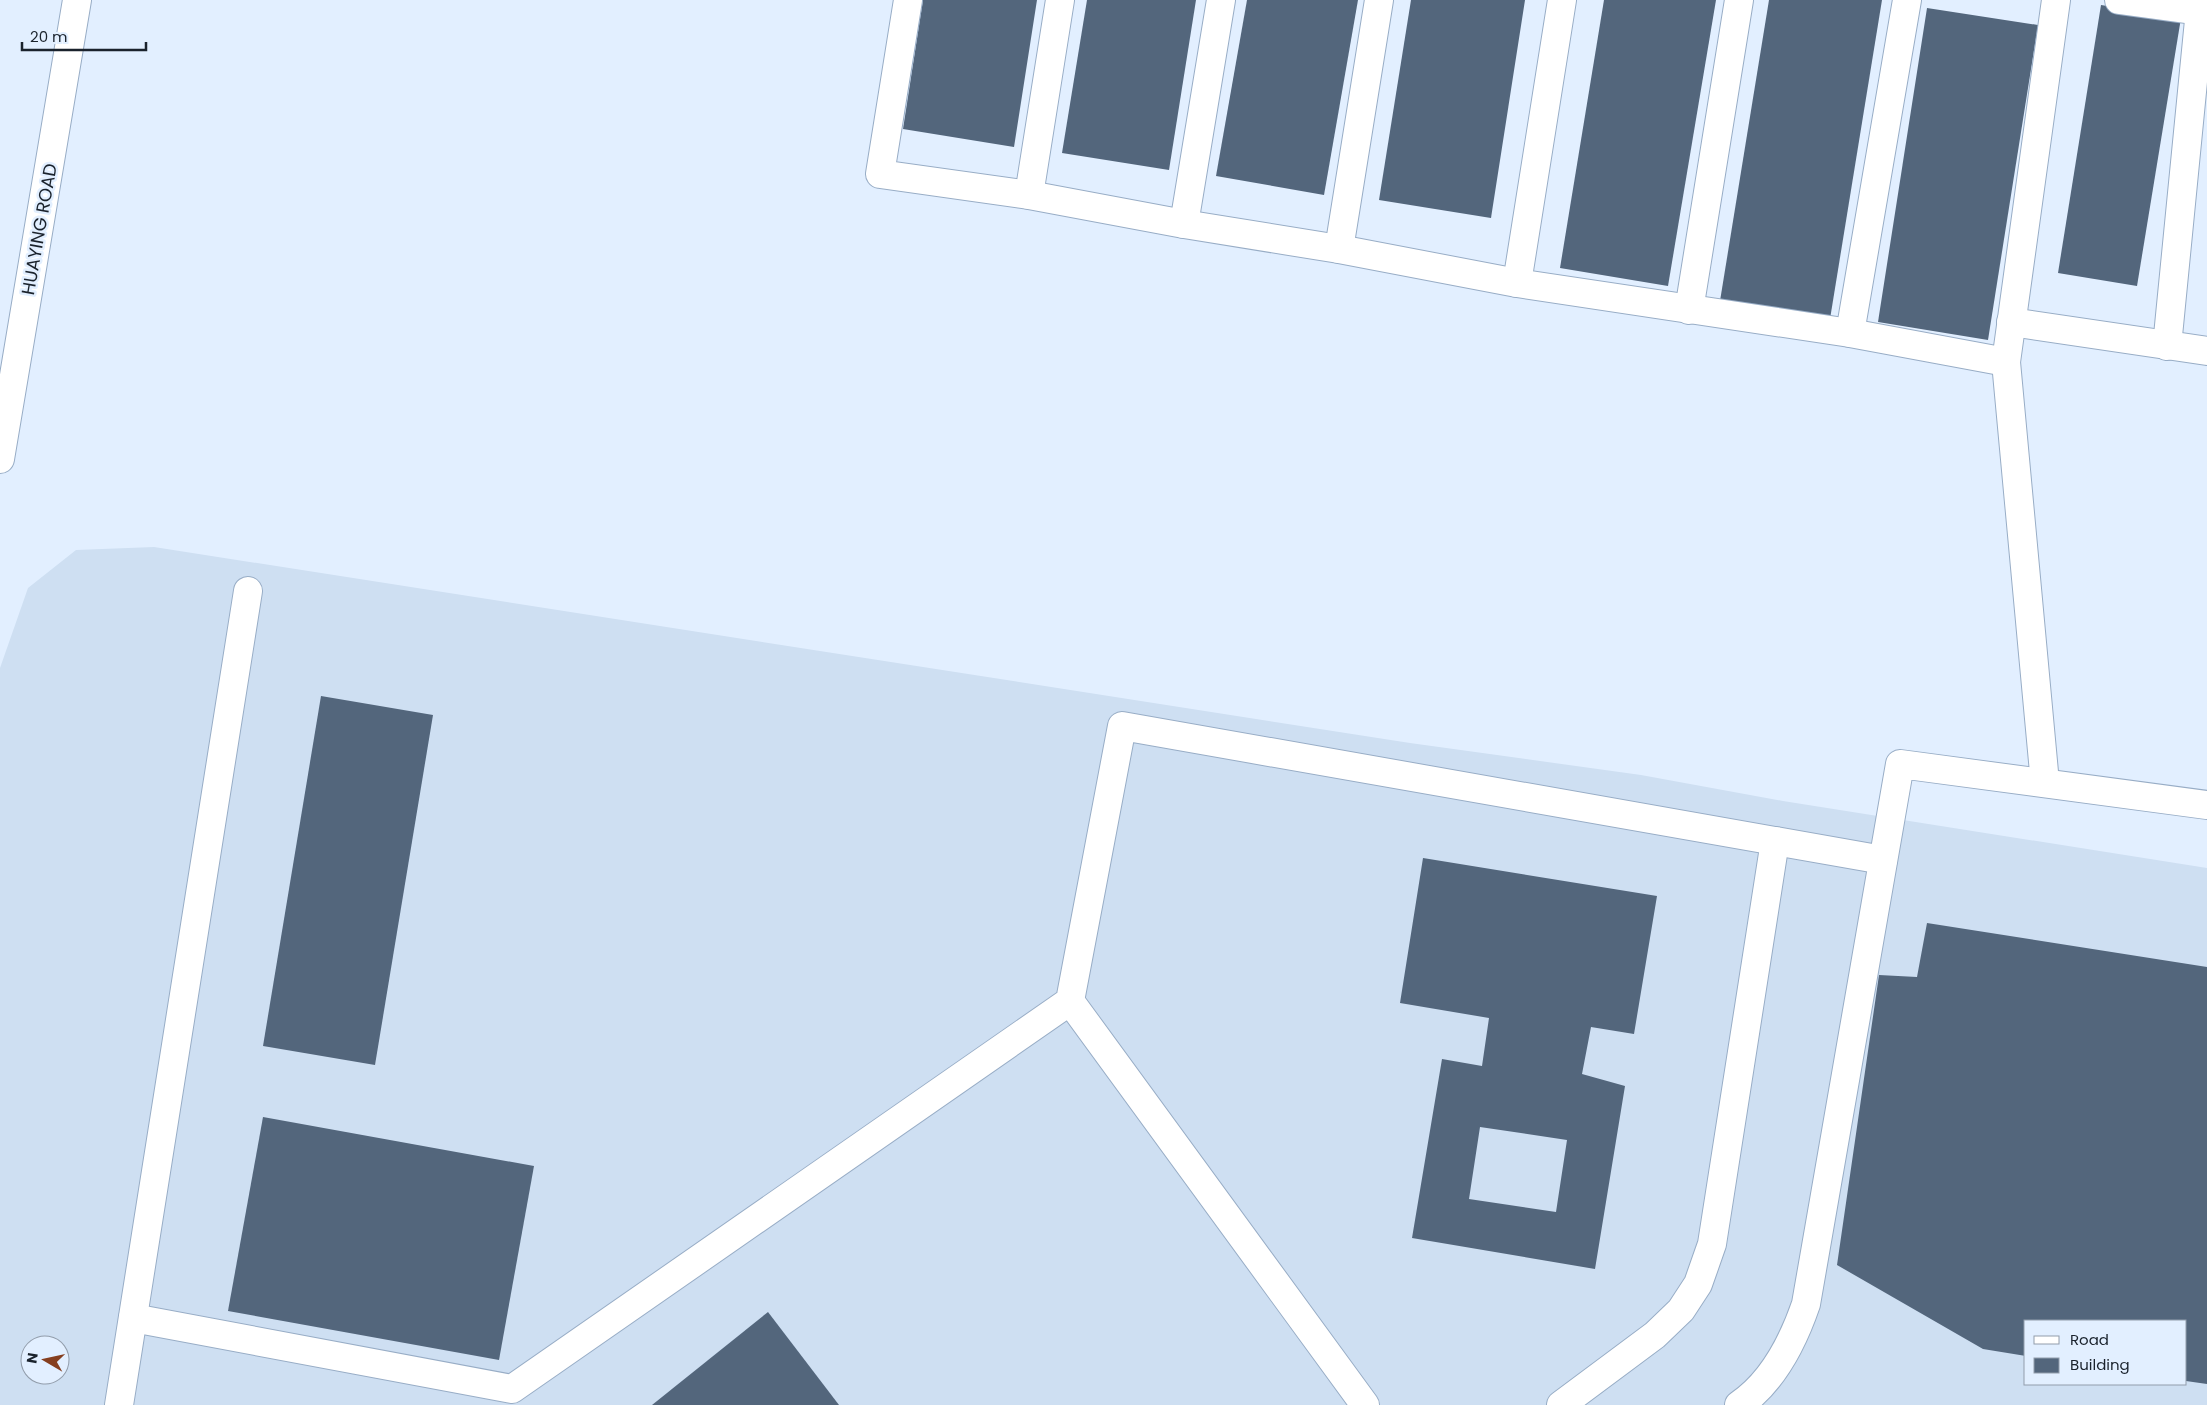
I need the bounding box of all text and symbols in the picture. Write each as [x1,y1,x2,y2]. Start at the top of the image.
scale bar [22,20,146,52]
text: 20 m [30,26,68,47]
street label: HUAYING ROAD [15,161,63,297]
legend [2024,1320,2187,1385]
text: Road [2070,1329,2109,1350]
north arrow [20,1335,70,1385]
text: N [21,1351,43,1365]
text: Building [2070,1354,2130,1375]

